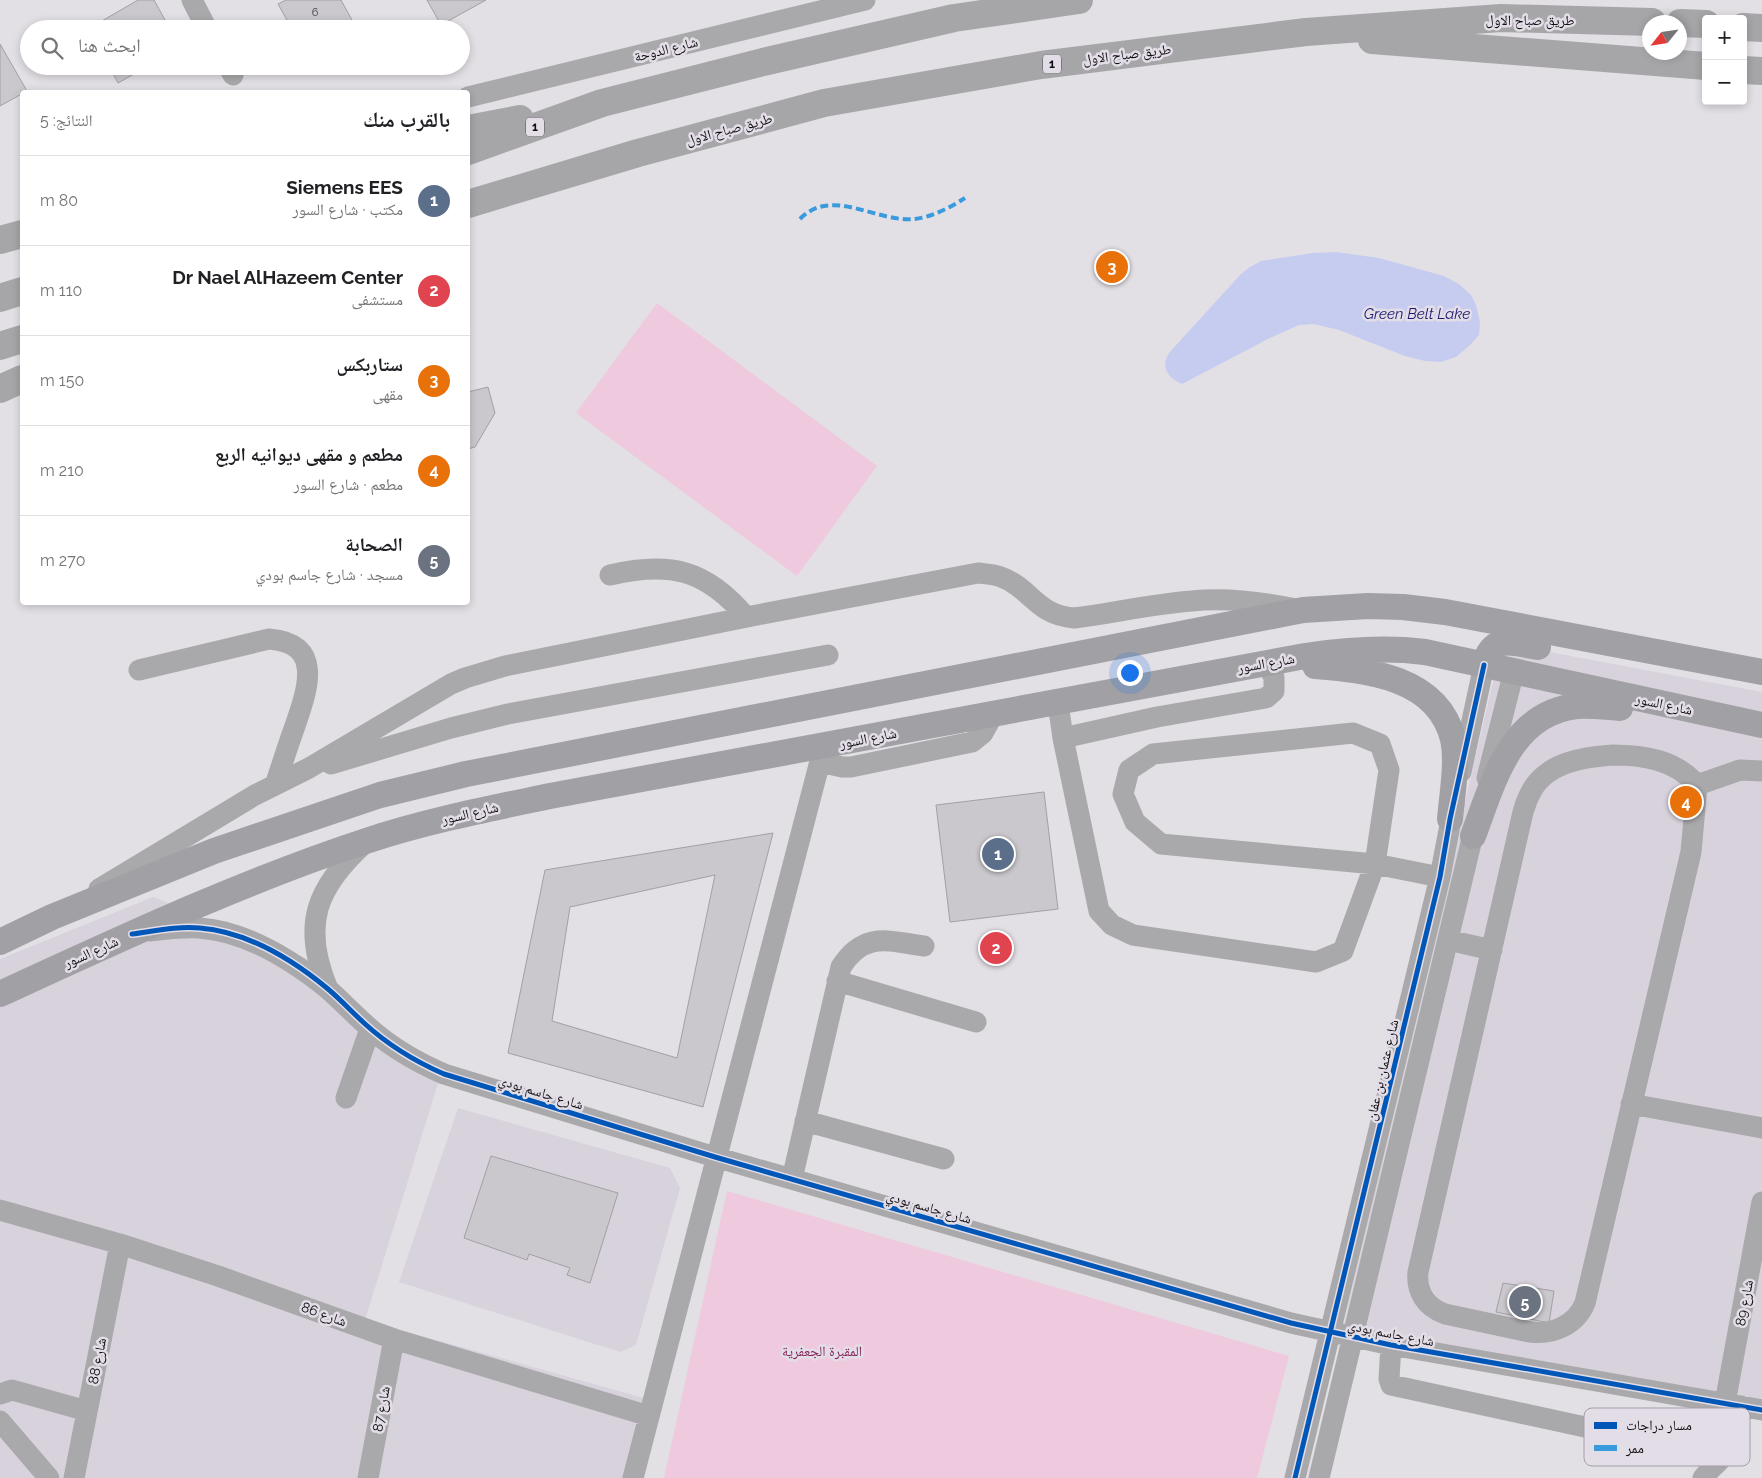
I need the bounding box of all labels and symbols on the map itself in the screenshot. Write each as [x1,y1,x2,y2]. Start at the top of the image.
house number: 6 [312,6,319,19]
street label: طريق صباح الاول [1486,12,1574,30]
north arrow [1642,15,1687,60]
street label: شارع الدوحة [633,33,700,67]
street label: طريق صباح الاول [1082,41,1172,69]
road number: 1 [1043,54,1061,74]
street label: طريق صباح الاول [684,110,774,150]
road number: 1 [526,118,544,136]
pin: 3 [1096,248,1128,286]
water label: Green Belt Lake [1364,305,1470,323]
street label: شارع السور [1235,650,1296,678]
your location [1117,660,1143,686]
street label: شارع السور [1633,690,1694,720]
street label: شارع السور [837,725,898,754]
pin: 4 [1670,783,1702,821]
street label: شارع السور [439,799,500,829]
pin: 1 [982,835,1014,873]
pin: 2 [980,929,1012,967]
street label: شارع السور [60,933,121,973]
street label: شارع عثمان بن عفان [1363,1018,1403,1123]
street label: شارع جاسم بودي [496,1072,585,1116]
street label: شارع جاسم بودي [884,1187,973,1230]
street label: شارع 89 [1732,1279,1758,1328]
pin: 5 [1509,1283,1541,1321]
street label: شارع 86 [299,1298,349,1331]
street label: شارع جاسم بودي [1346,1317,1436,1353]
street label: شارع 88 [85,1337,111,1386]
park label: المقبرة الجعفرية [782,1343,862,1360]
street label: شارع 87 [369,1385,395,1433]
legend [1584,1408,1750,1466]
text: مسار دراجات [1626,1417,1692,1434]
text: ممر [1625,1440,1644,1457]

